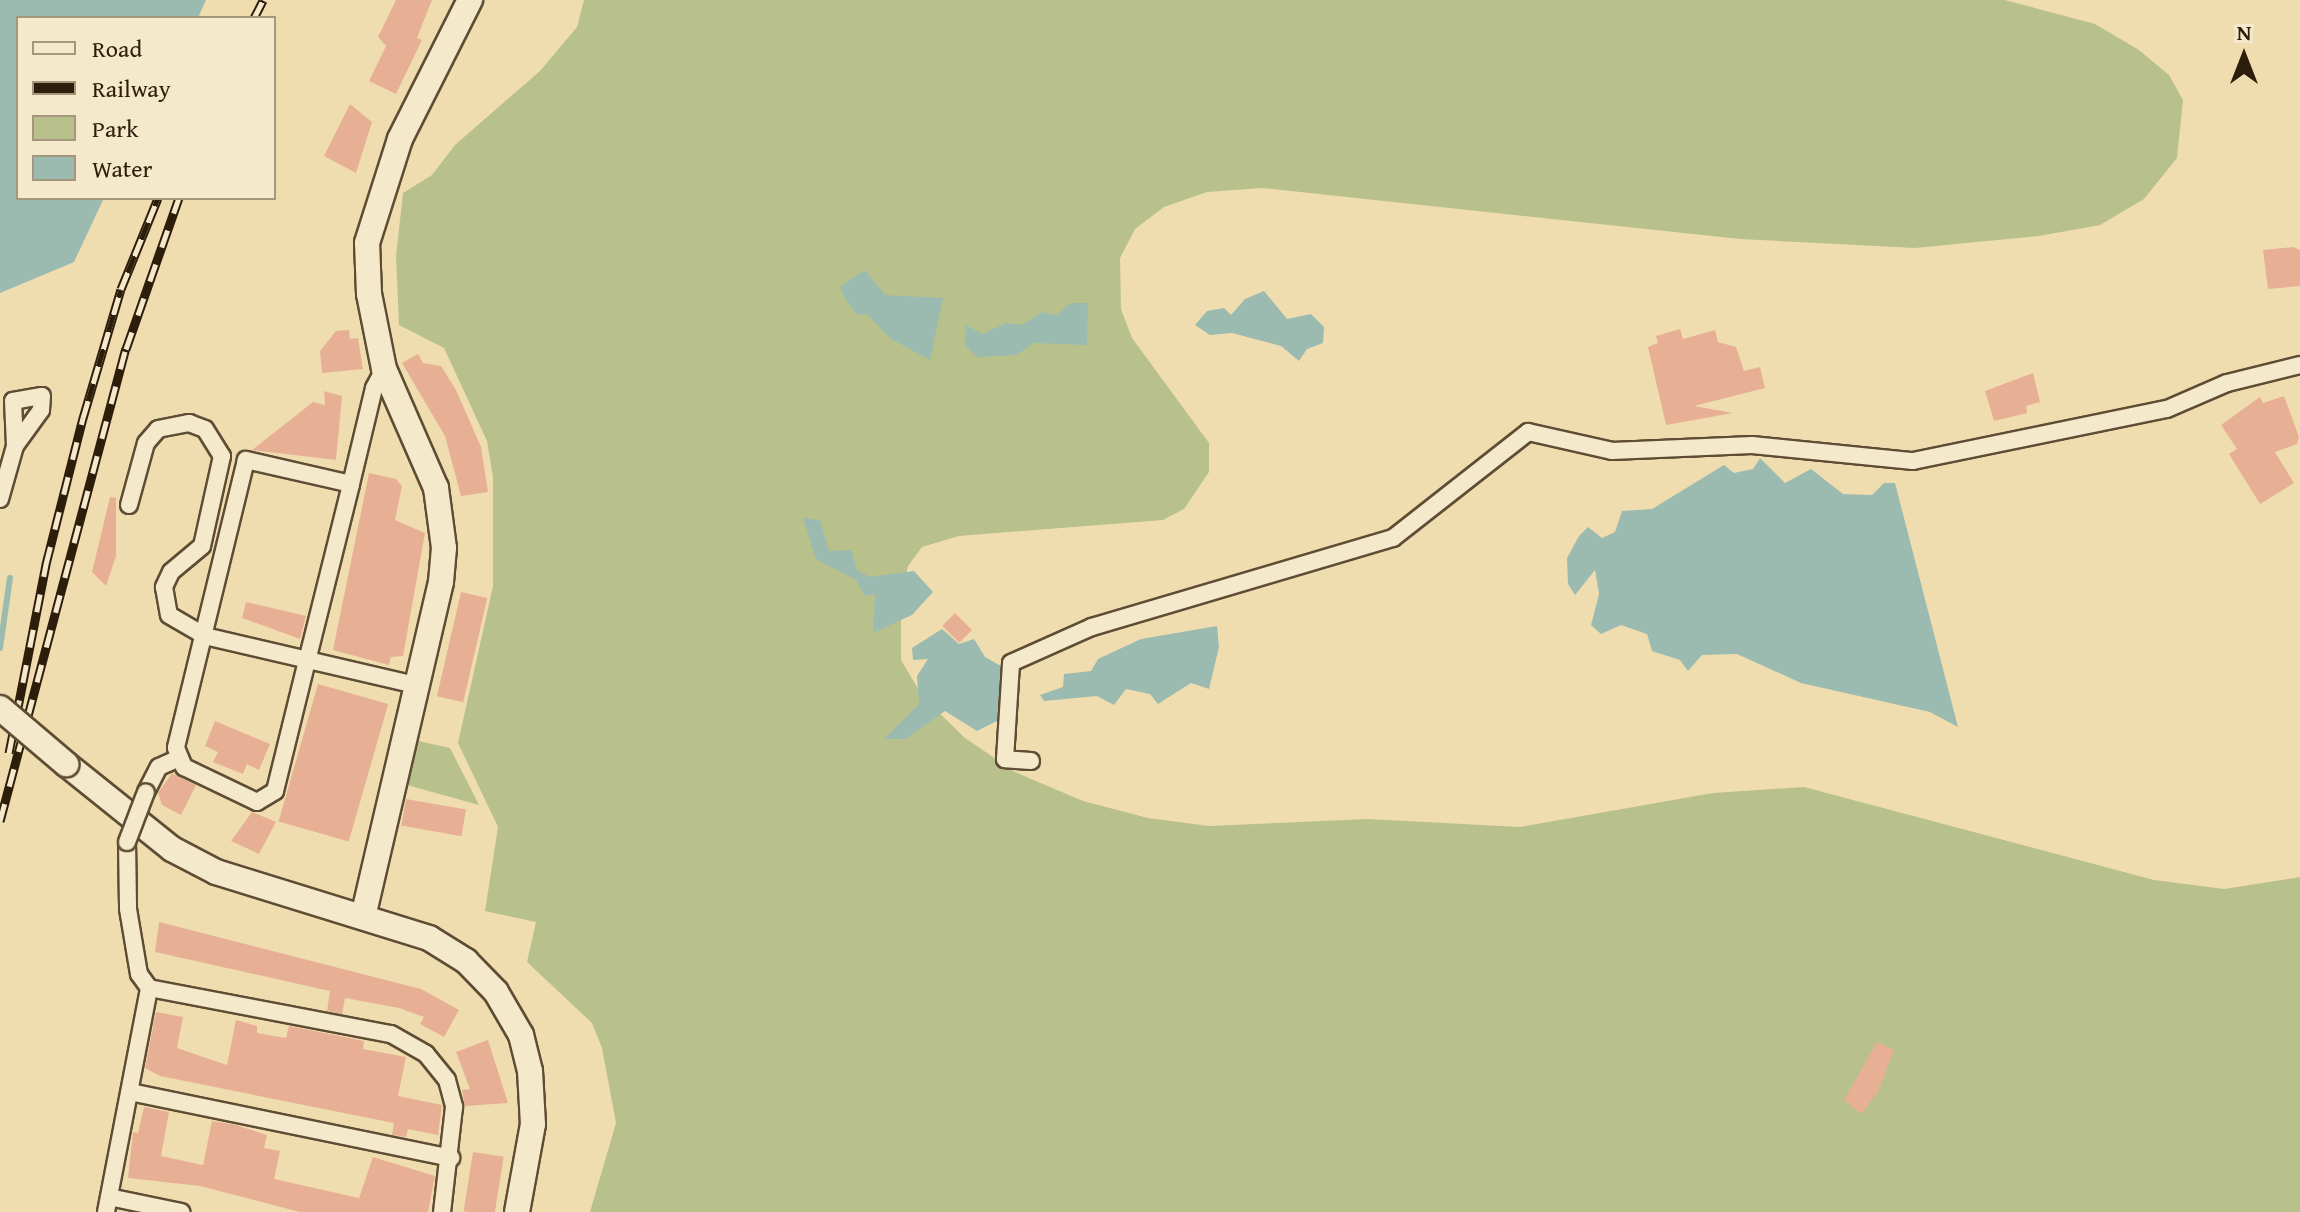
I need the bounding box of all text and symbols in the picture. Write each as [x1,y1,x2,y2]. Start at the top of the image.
legend [16,16,276,200]
north arrow [2204,16,2284,96]
text: N [2237,16,2251,48]
text: Road [92,31,142,66]
text: Railway [92,71,171,106]
text: Park [92,111,138,146]
text: Water [92,151,152,186]

